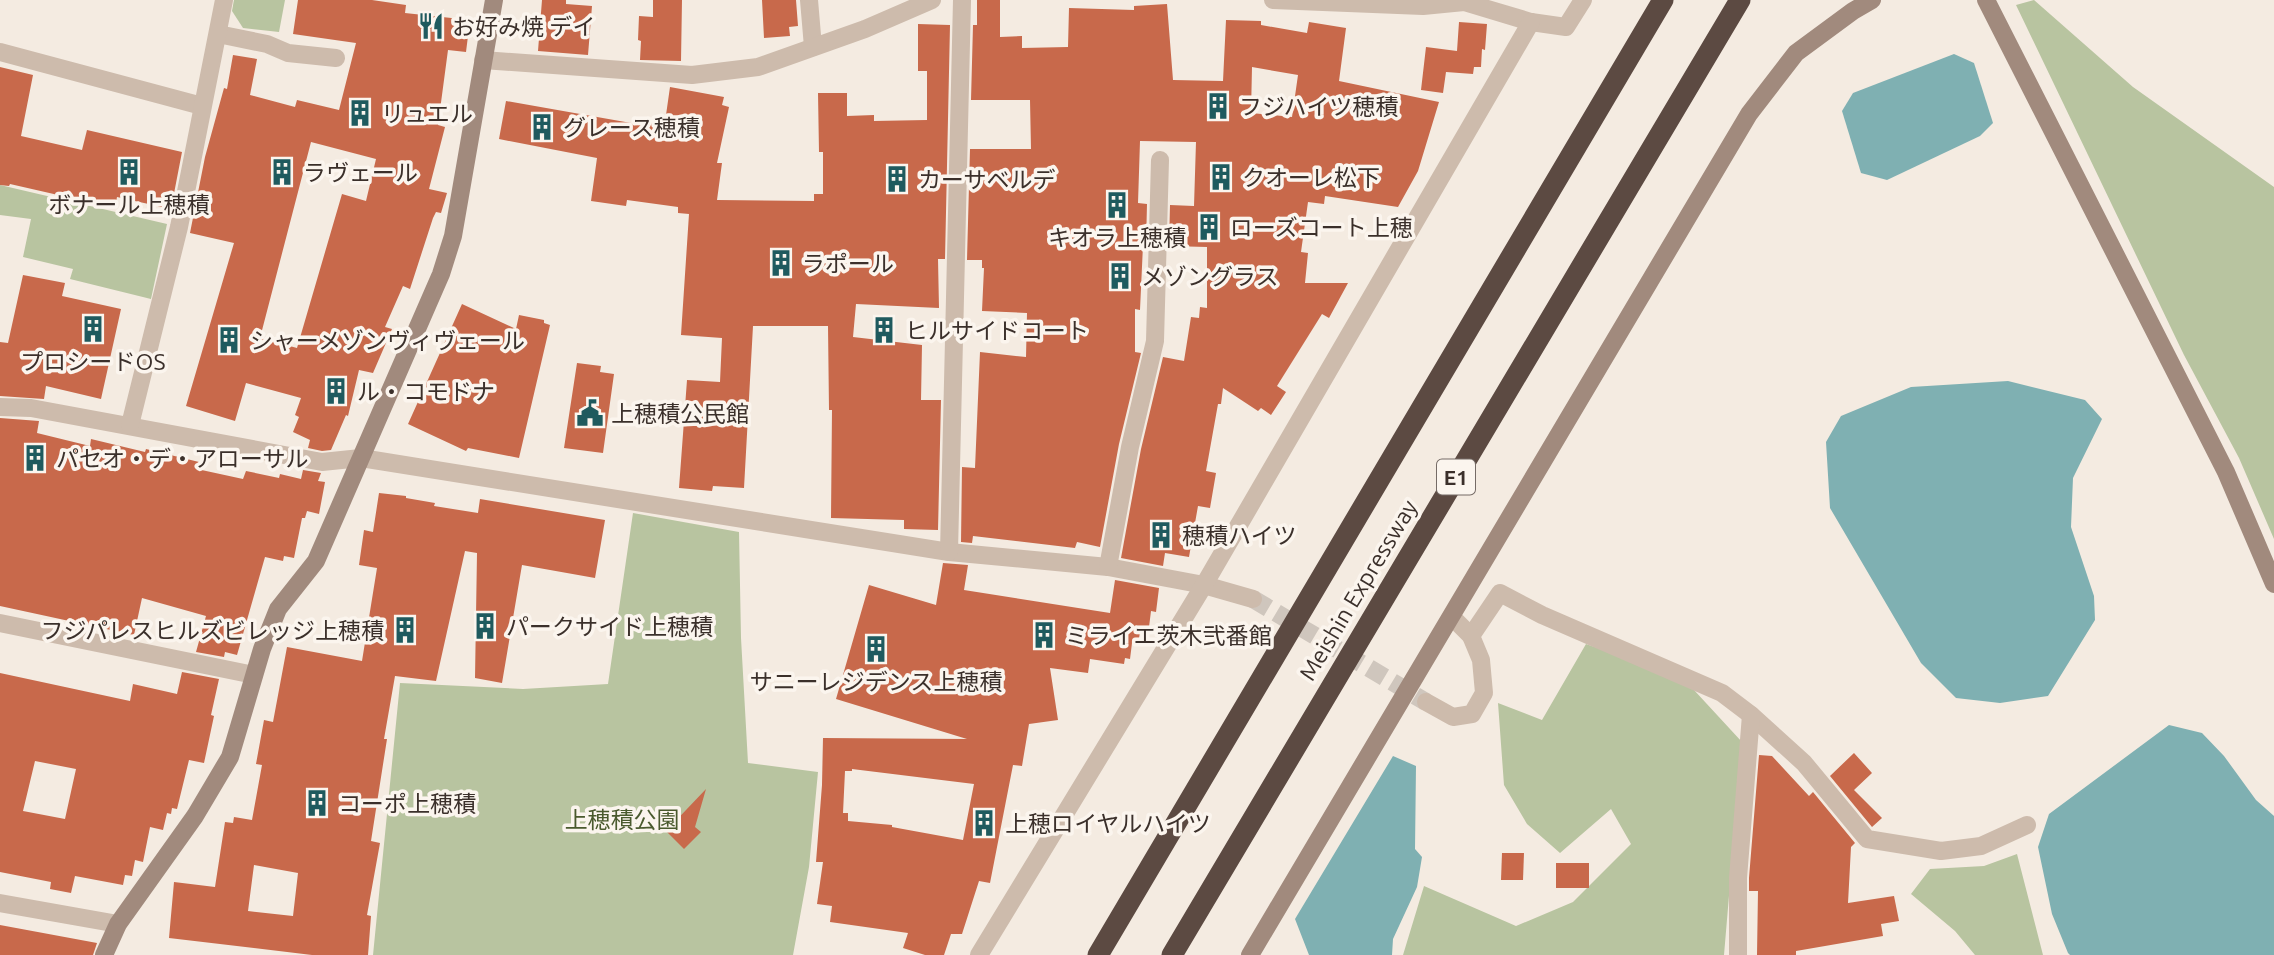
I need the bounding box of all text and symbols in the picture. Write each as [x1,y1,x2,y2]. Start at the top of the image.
restaurant icon: お好み焼 デイ [416,11,446,41]
place label: お好み焼 デイ [452,14,595,39]
building icon: フジハイツ穂積 [1203,91,1233,121]
place label: フジハイツ穂積 [1239,94,1398,119]
building icon: リュエル [345,98,375,128]
place label: リュエル [381,101,473,126]
building icon: グレース穂積 [527,112,557,142]
place label: グレース穂積 [563,115,700,140]
building icon: ボナール上穂積 [114,157,144,187]
building icon: ラヴェール [267,157,297,187]
place label: ラヴェール [303,160,418,185]
building icon: クオーレ松下 [1206,162,1236,192]
building icon: カーサベルデ [882,164,912,194]
place label: クオーレ松下 [1242,165,1380,190]
place label: カーサベルデ [918,167,1056,192]
building icon: キオラ上穂積 [1102,190,1132,220]
place label: ボナール上穂積 [49,192,210,217]
building icon: ローズコート上穂 [1194,212,1224,242]
place label: ローズコート上穂 [1230,215,1413,240]
place label: キオラ上穂積 [1048,225,1186,250]
building icon: ラポール [766,248,796,278]
place label: ラポール [802,251,894,276]
building icon: メゾングラス [1105,261,1135,291]
place label: メゾングラス [1141,264,1279,289]
building icon: プロシードOS [78,314,108,344]
building icon: ヒルサイドコート [869,315,899,345]
place label: ヒルサイドコート [905,318,1089,343]
building icon: シャーメゾンヴィヴェール [214,325,244,355]
place label: シャーメゾンヴィヴェール [250,328,525,353]
place label: プロシードOS [21,349,165,374]
building icon: ル・コモドナ [321,376,351,406]
place label: ル・コモドナ [357,379,495,404]
public building icon: 上穂積公民館 [575,398,605,428]
place label: 上穂積公民館 [611,401,749,426]
building icon: パセオ・デ・アローサル [20,443,50,473]
place label: パセオ・デ・アローサル [56,446,309,471]
road number: E1 [1437,460,1475,494]
street label: Meishin Expressway [1294,495,1422,685]
building icon: 穂積ハイツ [1146,520,1176,550]
place label: 穂積ハイツ [1182,523,1297,548]
building icon: パークサイド上穂積 [470,611,500,641]
place label: パークサイド上穂積 [506,614,713,639]
building icon: フジパレスヒルズビレッジ上穂積 [390,615,420,645]
place label: フジパレスヒルズビレッジ上穂積 [40,618,384,643]
building icon: ミライエ茨木弐番館 [1029,620,1059,650]
place label: ミライエ茨木弐番館 [1065,623,1272,648]
building icon: サニーレジデンス上穂積 [861,634,891,664]
place label: サニーレジデンス上穂積 [750,669,1002,694]
building icon: コーポ上穂積 [302,788,332,818]
place label: コーポ上穂積 [338,791,476,816]
park label: 上穂積公園 [565,807,680,832]
building icon: 上穂ロイヤルハイツ [969,808,999,838]
place label: 上穂ロイヤルハイツ [1005,811,1211,836]

